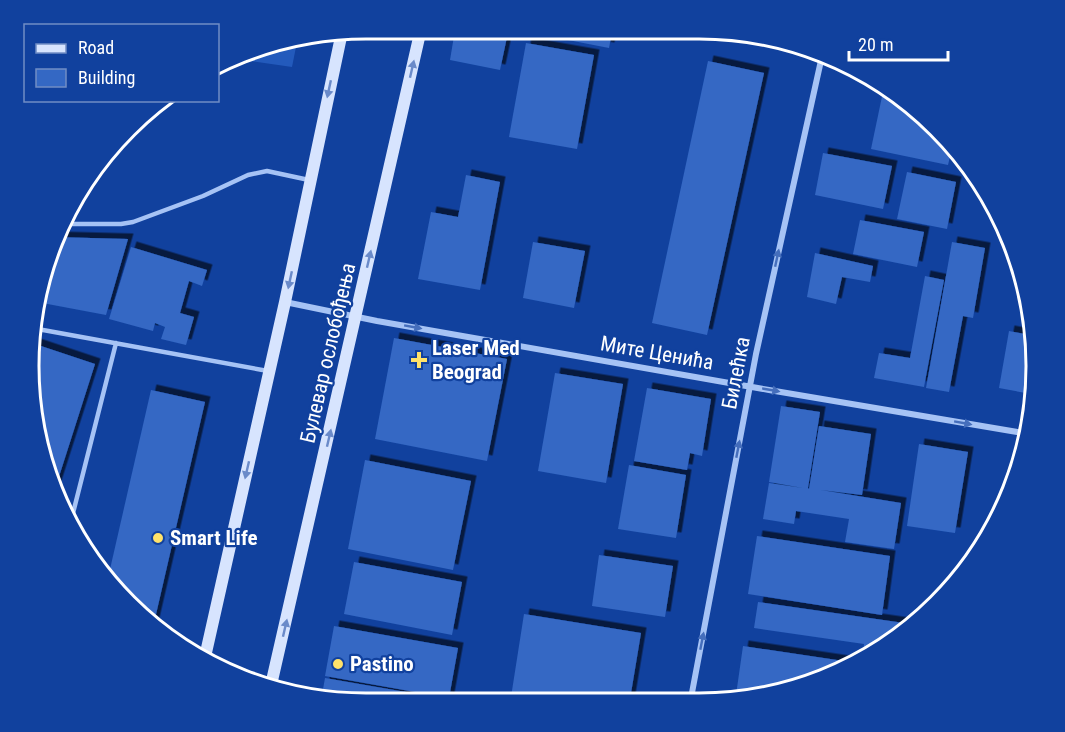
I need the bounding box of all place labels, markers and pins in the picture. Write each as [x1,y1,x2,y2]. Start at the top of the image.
place label: Laser Med Beograd [432,336,520,384]
marker: Laser Med Beograd [410,351,428,369]
place label: Smart Life [170,526,258,550]
marker: Smart Life [151,531,165,545]
place label: Pastino [350,652,414,676]
marker: Pastino [331,657,345,671]

